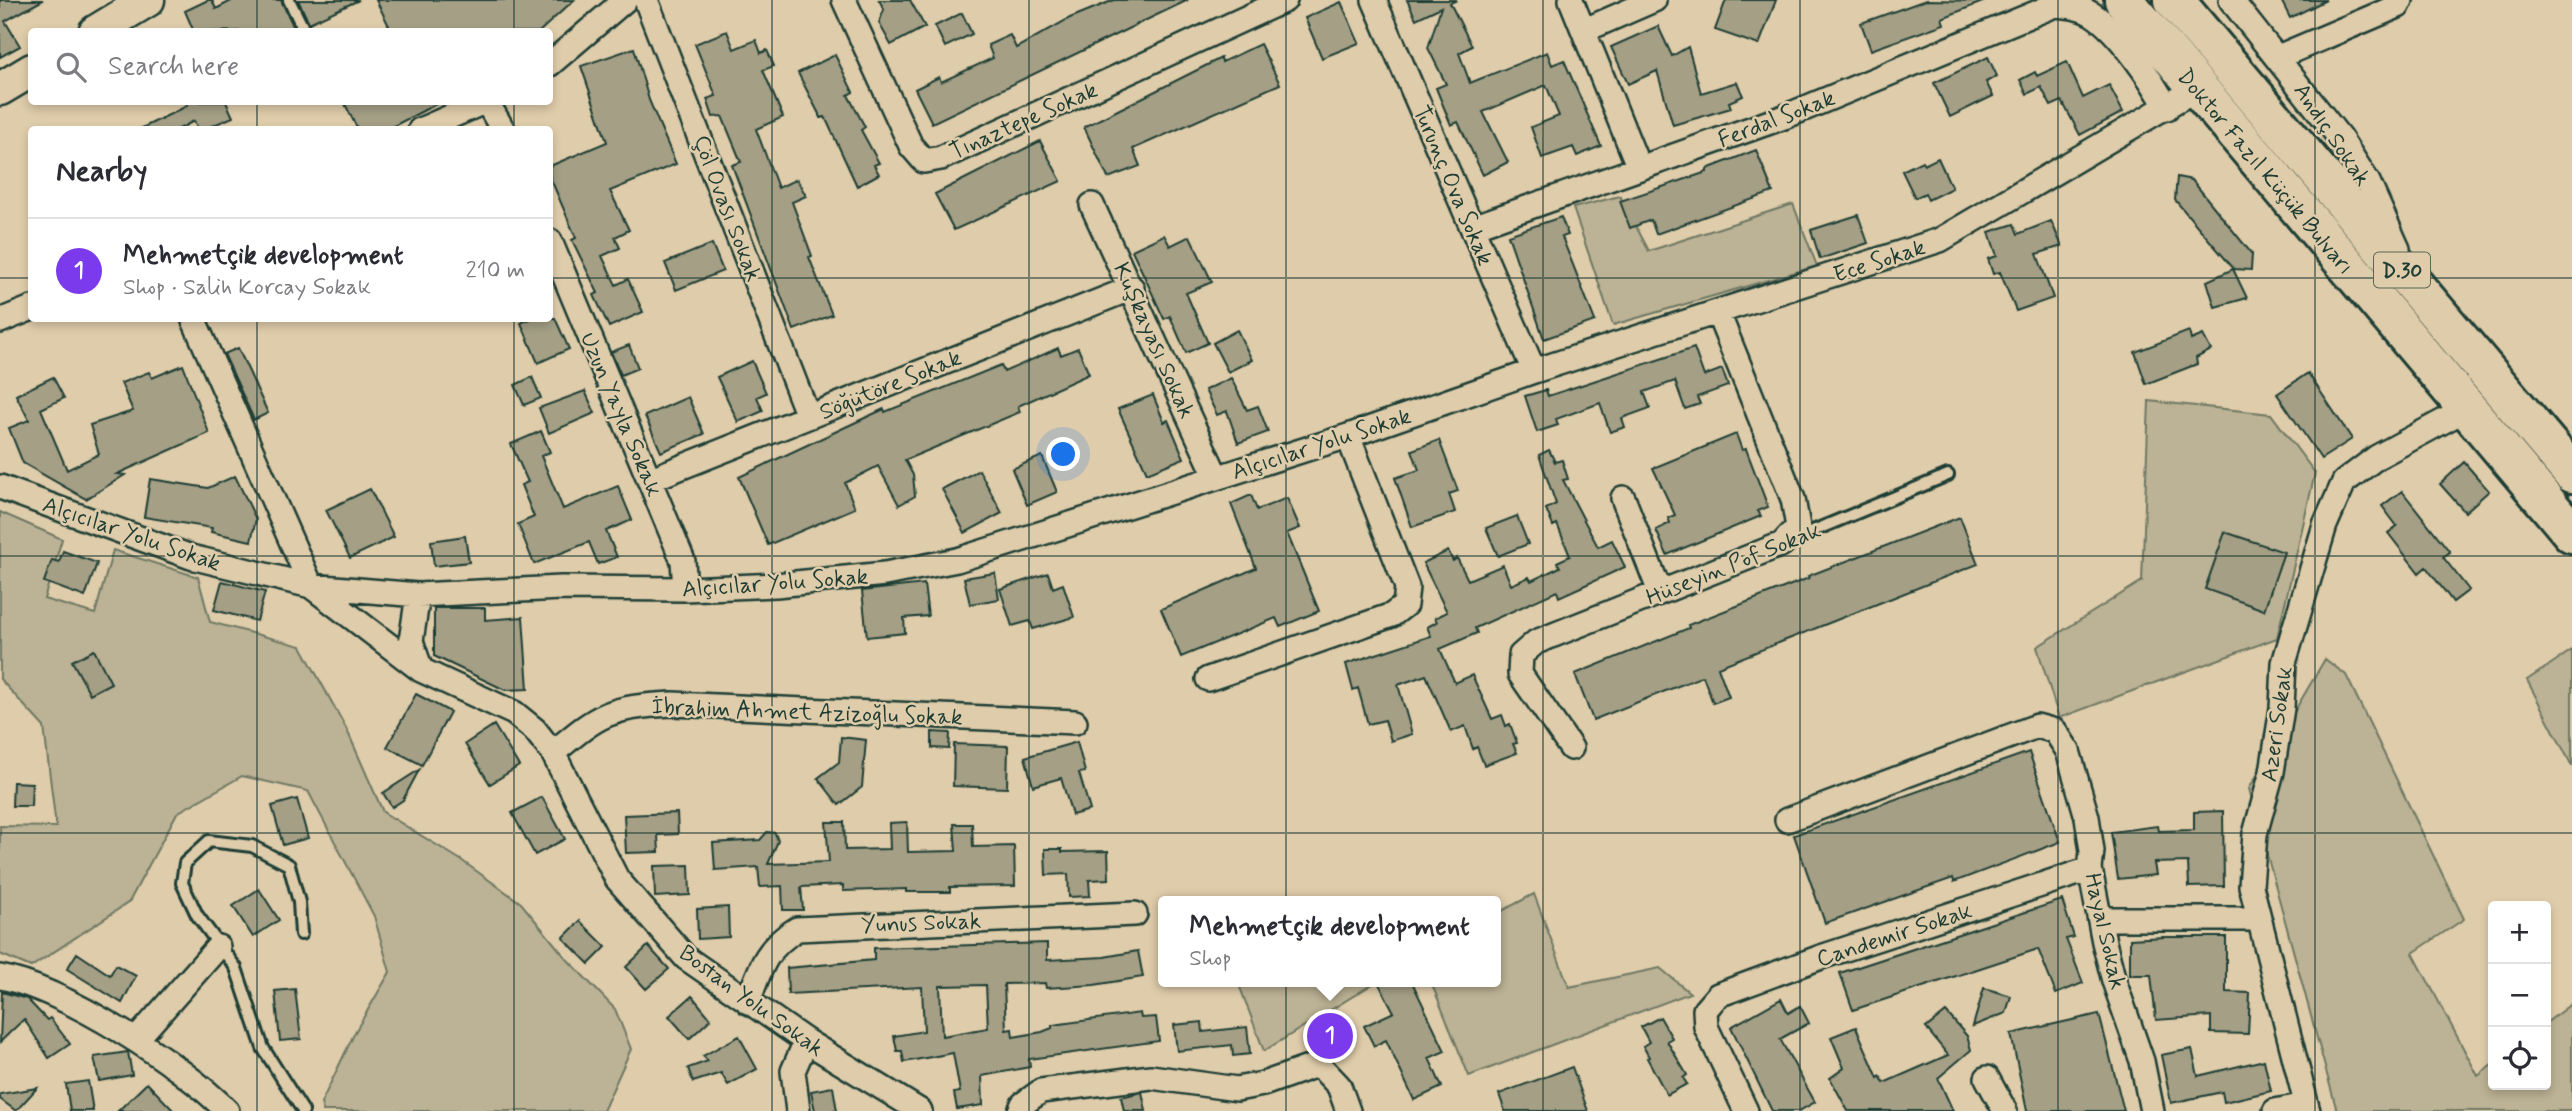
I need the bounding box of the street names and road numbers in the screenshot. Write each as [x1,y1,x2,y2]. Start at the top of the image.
street label: Doktor Fazıl Küçük Bulvarı [2169,63,2360,282]
street label: Tınaztepe Sokak [945,76,1102,168]
street label: Andıç Sokak [2286,78,2377,193]
street label: Ferdal Sokak [1714,84,1839,156]
street label: Turunç Ova Sokak [1405,101,1499,270]
street label: Çöl Ovası Sokak [684,131,768,286]
street label: Ece Sokak [1830,233,1929,291]
road number: D.30 [2374,252,2430,288]
street label: Kuşkayası Sokak [1105,258,1201,423]
street label: Uzun Yayla Sokak [572,328,668,502]
street label: Söğütöre Sokak [815,344,966,428]
street label: Alçıcılar Yolu Sokak [1228,402,1415,488]
street label: Alçıcılar Yolu Sokak [38,490,224,579]
street label: Hüseyin Pof Sokak [1642,516,1826,614]
street label: Alçıcılar Yolu Sokak [681,563,869,605]
street label: Azeri Sokak [2255,665,2301,784]
street label: İbrahim Ahmet Azizoğlu Sokak [651,693,963,733]
street label: Hayal Sokak [2076,870,2132,993]
street label: Candemir Sokak [1813,897,1976,975]
street label: Yunus Sokak [861,907,982,941]
street label: Bostan Yolu Sokak [672,939,829,1064]

